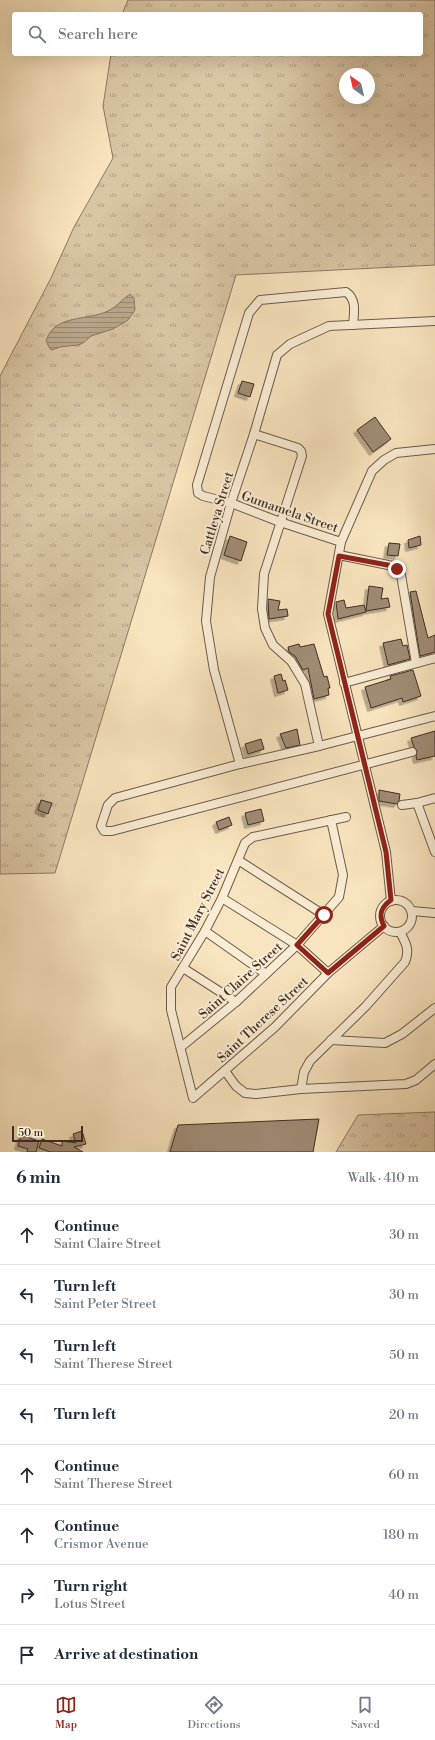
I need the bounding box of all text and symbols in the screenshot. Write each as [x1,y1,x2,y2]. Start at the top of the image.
search box [12,12,423,56]
icon: search [26,23,48,45]
text: Search here [58,25,138,44]
north arrow [339,68,375,104]
street label: Cattleya Street [197,469,237,557]
street label: Gumamela Street [239,488,341,536]
route end [388,560,406,578]
street label: Saint Mary Street [168,865,228,963]
route start [315,906,333,924]
street label: Saint Claire Street [196,939,286,1023]
street label: Saint Therese Street [214,973,312,1066]
scale bar [12,1124,83,1143]
text: 50 m [18,1126,43,1140]
text: 6 min [16,1167,61,1189]
text: Walk · 410 m [348,1170,419,1186]
text: Continue [54,1217,119,1236]
icon: ahead [16,1224,38,1246]
text: 30 m [389,1227,419,1243]
text: Saint Claire Street [54,1236,161,1252]
text: Turn left [54,1277,116,1296]
icon: left [16,1284,38,1306]
text: 30 m [389,1287,419,1303]
text: Saint Peter Street [54,1296,157,1312]
text: Turn left [54,1337,116,1356]
icon: left [16,1344,38,1366]
text: 50 m [389,1347,419,1363]
text: Saint Therese Street [54,1356,173,1372]
icon: left [16,1404,38,1426]
text: Turn left [54,1405,116,1424]
text: 20 m [389,1407,419,1423]
text: Continue [54,1457,119,1476]
icon: ahead [16,1464,38,1486]
text: 60 m [388,1467,419,1483]
text: Saint Therese Street [54,1476,173,1492]
text: Continue [54,1517,119,1536]
icon: ahead [16,1524,38,1546]
text: 180 m [383,1527,419,1543]
text: Crismor Avenue [54,1536,149,1552]
text: Turn right [54,1577,128,1596]
icon: right [16,1584,38,1606]
text: 40 m [389,1587,419,1603]
text: Lotus Street [54,1596,126,1612]
icon: arrive [16,1644,38,1666]
text: Arrive at destination [54,1645,198,1664]
tab: Map [55,1694,77,1732]
tab: Directions [188,1694,241,1732]
tab: Saved [351,1694,380,1732]

